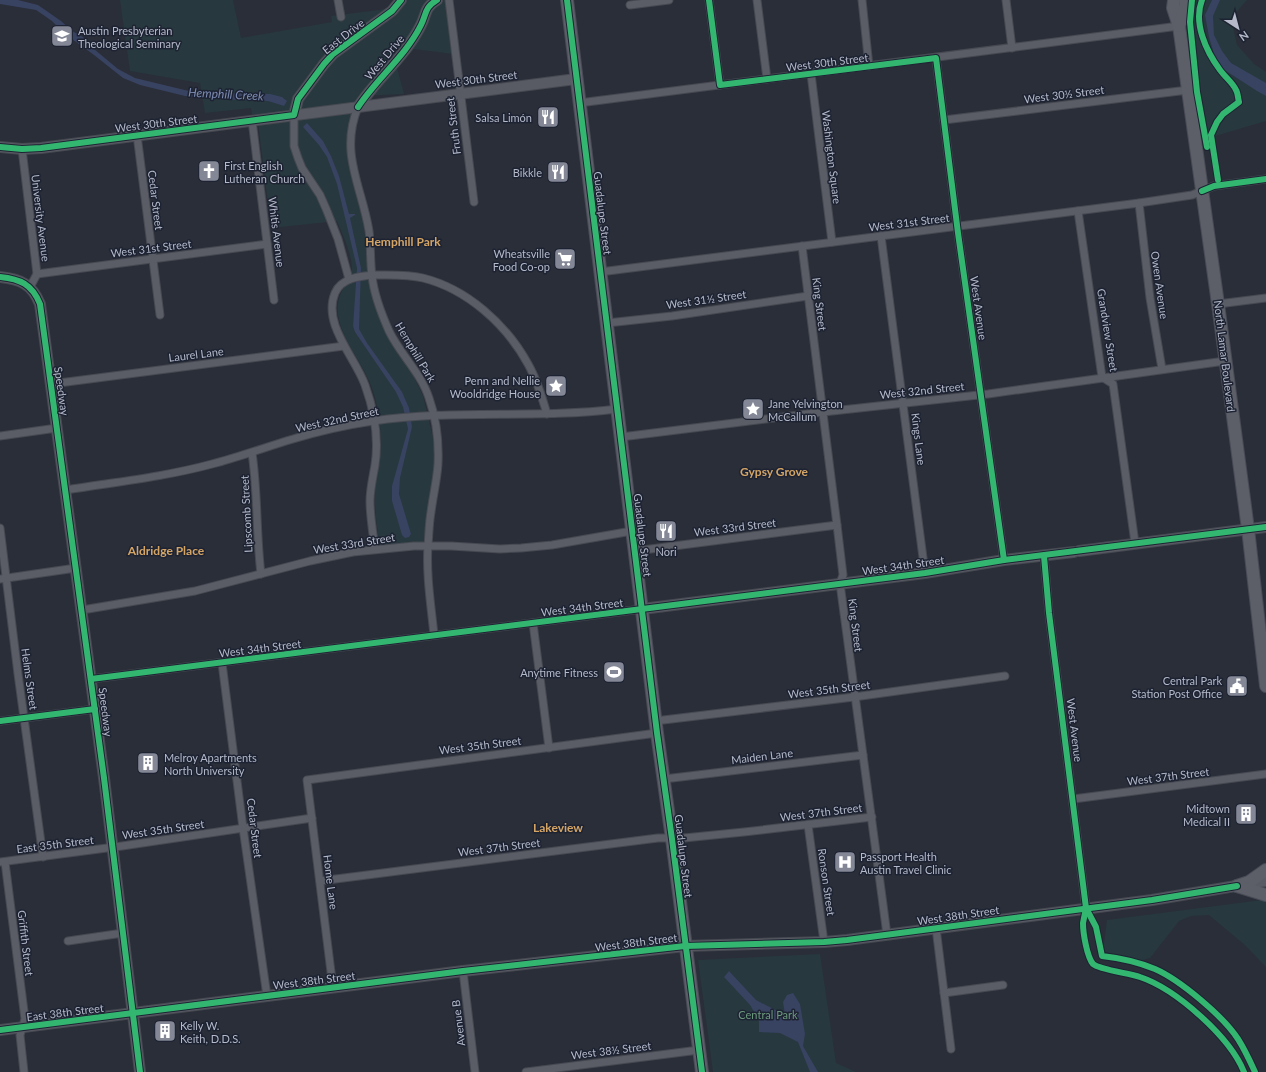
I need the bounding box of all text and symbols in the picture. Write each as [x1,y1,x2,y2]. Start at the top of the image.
north arrow [1218,8,1258,48]
street label: East Drive [319,16,367,56]
school or university icon: Austin Presbyterian Theological Seminary [49,23,75,49]
place label: Austin Presbyterian Theological Seminary [78,24,181,50]
text: N [1237,29,1251,44]
street label: West Drive [362,32,407,82]
street label: West 30th Street [785,51,869,73]
street label: West 30th Street [434,68,518,90]
street label: West 30½ Street [1023,83,1105,105]
water label: Hemphill Creek [188,85,264,103]
street label: Fruth Street [443,96,463,155]
restaurant icon: Salsa Limón [535,104,561,130]
street label: Washington Square [820,110,844,205]
place label: Salsa Limón [475,111,532,124]
street label: West 30th Street [114,112,198,134]
church icon: First English Lutheran Church [196,158,222,184]
place label: First English Lutheran Church [224,159,304,185]
restaurant icon: Bikkle [545,159,571,185]
place label: Bikkle [513,166,542,179]
street label: Cedar Street [146,169,166,231]
street label: Guadalupe Street [591,171,615,255]
street label: University Avenue [29,174,53,262]
street label: Whitis Avenue [266,196,288,268]
street label: West 31st Street [868,211,950,233]
district label: Hemphill Park [365,234,441,249]
street label: West 31st Street [110,237,192,259]
supermarket icon: Wheatsville Food Co-op [552,246,578,272]
place label: Wheatsville Food Co-op [493,247,550,273]
street label: Owen Avenue [1149,250,1171,320]
street label: West Avenue [968,275,990,341]
street label: King Street [810,277,830,331]
street label: West 31½ Street [665,287,747,311]
street label: Grandview Street [1095,288,1121,372]
street label: North Lamar Boulevard [1212,300,1238,412]
street label: Hemphill Park [393,320,439,385]
street label: Laurel Lane [168,344,224,364]
street label: Speedway [52,366,72,417]
place icon: Penn and Nellie Wooldridge House [543,373,569,399]
place label: Penn and Nellie Wooldridge House [450,374,540,400]
street label: West 32nd Street [879,379,965,401]
place icon: Jane Yelvington McCallum [740,396,766,422]
place label: Jane Yelvington McCallum [768,397,843,423]
street label: West 32nd Street [294,404,380,434]
street label: Kings Lane [909,412,929,466]
district label: Gypsy Grove [740,464,809,479]
street label: Lipscomb Street [237,475,255,553]
street label: Guadalupe Street [631,493,655,577]
street label: West 33rd Street [693,516,777,538]
restaurant icon: Nori [653,518,679,544]
street label: West 33rd Street [312,530,396,556]
district label: Aldridge Place [127,543,205,558]
place label: Nori [655,545,677,558]
street label: West 34th Street [861,553,945,577]
street label: West 34th Street [540,596,624,618]
street label: King Street [846,598,866,652]
street label: West 34th Street [218,637,302,659]
street label: Helms Street [19,647,41,711]
sports icon: Anytime Fitness [601,659,627,685]
place label: Anytime Fitness [520,666,598,679]
public building icon: Central Park Station Post Office [1224,673,1250,699]
place label: Central Park Station Post Office [1131,674,1222,700]
street label: West 35th Street [787,678,871,700]
street label: Speedway [97,687,115,738]
street label: West Avenue [1065,697,1085,763]
street label: West 35th Street [438,734,522,756]
street label: Maiden Lane [730,746,794,766]
building icon: Melroy Apartments North University [135,750,161,776]
place label: Melroy Apartments North University [164,751,257,777]
street label: West 37th Street [1126,765,1210,787]
street label: Cedar Street [245,797,265,859]
street label: West 37th Street [779,801,863,823]
building icon: Midtown Medical II [1233,801,1259,827]
place label: Midtown Medical II [1183,802,1230,828]
street label: Guadalupe Street [672,814,696,898]
street label: West 35th Street [121,817,205,841]
district label: Lakeview [533,820,583,835]
street label: East 35th Street [16,833,95,855]
street label: West 37th Street [457,836,541,858]
street label: Ronson Street [816,848,838,917]
hospital icon: Passport Health Austin Travel Clinic [832,849,858,875]
place label: Passport Health Austin Travel Clinic [860,850,952,876]
street label: Home Lane [321,854,341,910]
street label: West 38th Street [916,903,1000,927]
street label: Griffith Street [16,909,36,977]
street label: West 38th Street [594,931,678,953]
street label: West 38th Street [272,969,356,991]
street label: Avenue B [449,999,467,1047]
street label: East 38th Street [26,1001,105,1023]
park label: Central Park [738,1008,798,1021]
building icon: Kelly W. Keith, D.D.S. [152,1018,178,1044]
place label: Kelly W. Keith, D.D.S. [180,1019,241,1045]
street label: West 38½ Street [570,1039,652,1061]

